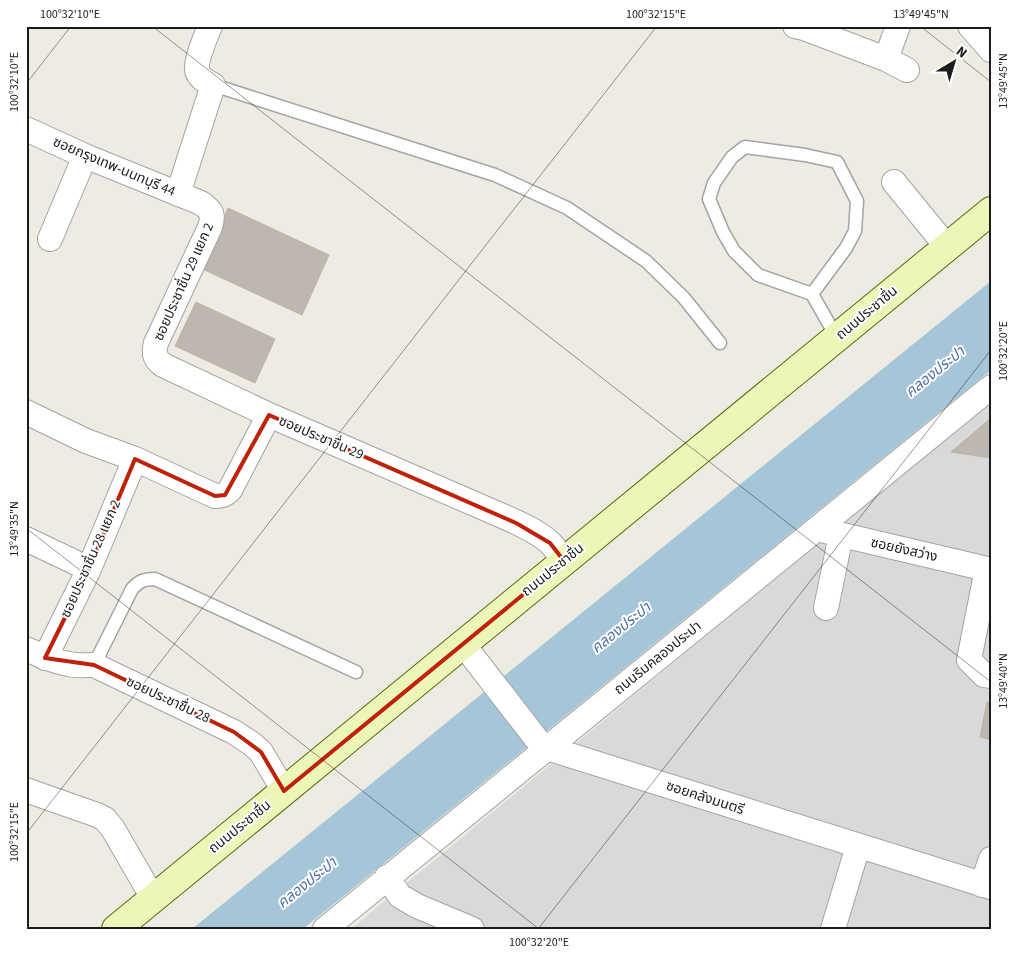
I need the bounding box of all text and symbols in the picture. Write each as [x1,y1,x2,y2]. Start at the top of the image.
text: 100°32'10"E [40,6,100,23]
text: 100°32'15"E [626,6,686,23]
text: 13°49'45"N [893,6,949,23]
north arrow [930,38,980,88]
text: N [952,42,971,63]
text: 100°32'10"E [6,52,23,112]
text: 13°49'45"N [995,53,1012,109]
street label: ซอยกรุงเทพ-นนทบุรี 44 [50,132,178,202]
street label: ซอยประชาชื่น 29 แยก 2 [148,219,219,344]
street label: ถนนประชาชื่น [831,280,902,345]
text: 100°32'20"E [995,321,1012,381]
water label: คลองประปา [901,341,970,403]
street label: ซอยประชาชื่น 29 [275,410,367,465]
street label: ซอยประชาชื่น 28 แยก 2 [55,496,126,621]
text: 13°49'35"N [6,501,23,557]
street label: ซอยยังสว่าง [869,533,939,567]
street label: ถนนประชาชื่น [517,538,589,601]
water label: คลองประปา [587,597,656,659]
street label: ถนนริมคลองประปา [610,616,706,700]
text: 13°49'40"N [995,653,1012,709]
street label: ซอยประชาชื่น 28 [123,671,214,728]
street label: ซอยคลังมนตรี [663,776,747,820]
street label: ถนนประชาชื่น [204,795,276,858]
text: 100°32'15"E [6,802,23,862]
water label: คลองประปา [273,852,342,914]
text: 100°32'20"E [509,934,569,951]

